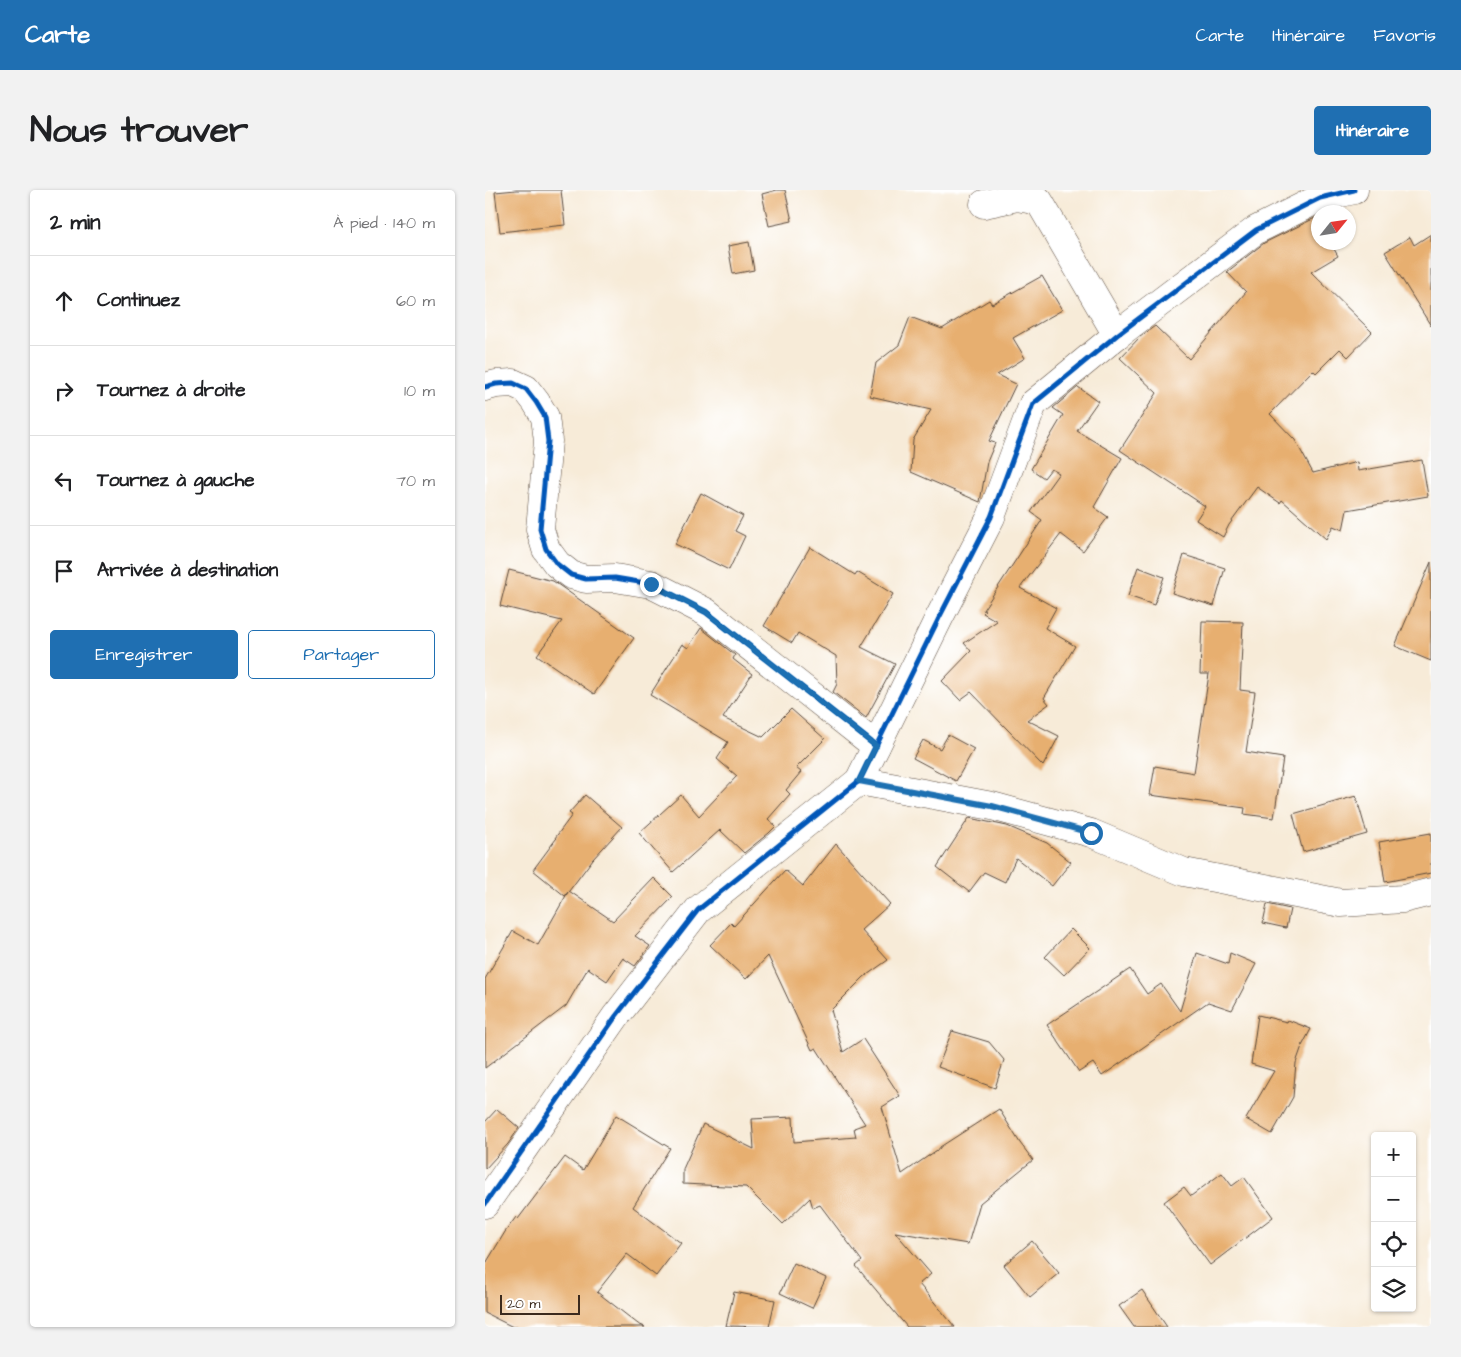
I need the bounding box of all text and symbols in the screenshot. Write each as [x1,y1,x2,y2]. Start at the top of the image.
text: Carte [25,18,90,52]
text: Carte [1195,23,1244,48]
text: Itinéraire [1272,23,1345,48]
text: Favoris [1373,23,1436,48]
text: Nous trouver [30,106,248,155]
button: Itinéraire [1314,106,1431,155]
north arrow [1311,205,1356,250]
text: 2 min [50,208,100,237]
text: À pied · 140 m [333,212,435,234]
icon: ahead [50,287,78,315]
text: Continuez [97,287,180,314]
text: 60 m [396,290,435,312]
icon: right [50,377,78,405]
text: Tournez à droite [97,377,245,404]
text: 10 m [404,380,435,402]
icon: left [50,467,78,495]
text: Tournez à gauche [97,467,255,494]
text: 70 m [396,470,435,492]
icon: arrive [50,557,78,585]
text: Arrivée à destination [97,557,278,584]
route end [640,573,663,596]
button: Enregistrer [50,630,238,679]
button: Partager [248,630,435,679]
route start [1080,822,1103,845]
map controls [1371,1132,1416,1312]
button: + [1371,1132,1416,1177]
button: − [1371,1177,1416,1222]
button: locate [1371,1222,1416,1267]
button: layers [1371,1267,1416,1312]
scale bar [500,1292,580,1315]
text: 20 m [507,1294,540,1314]

